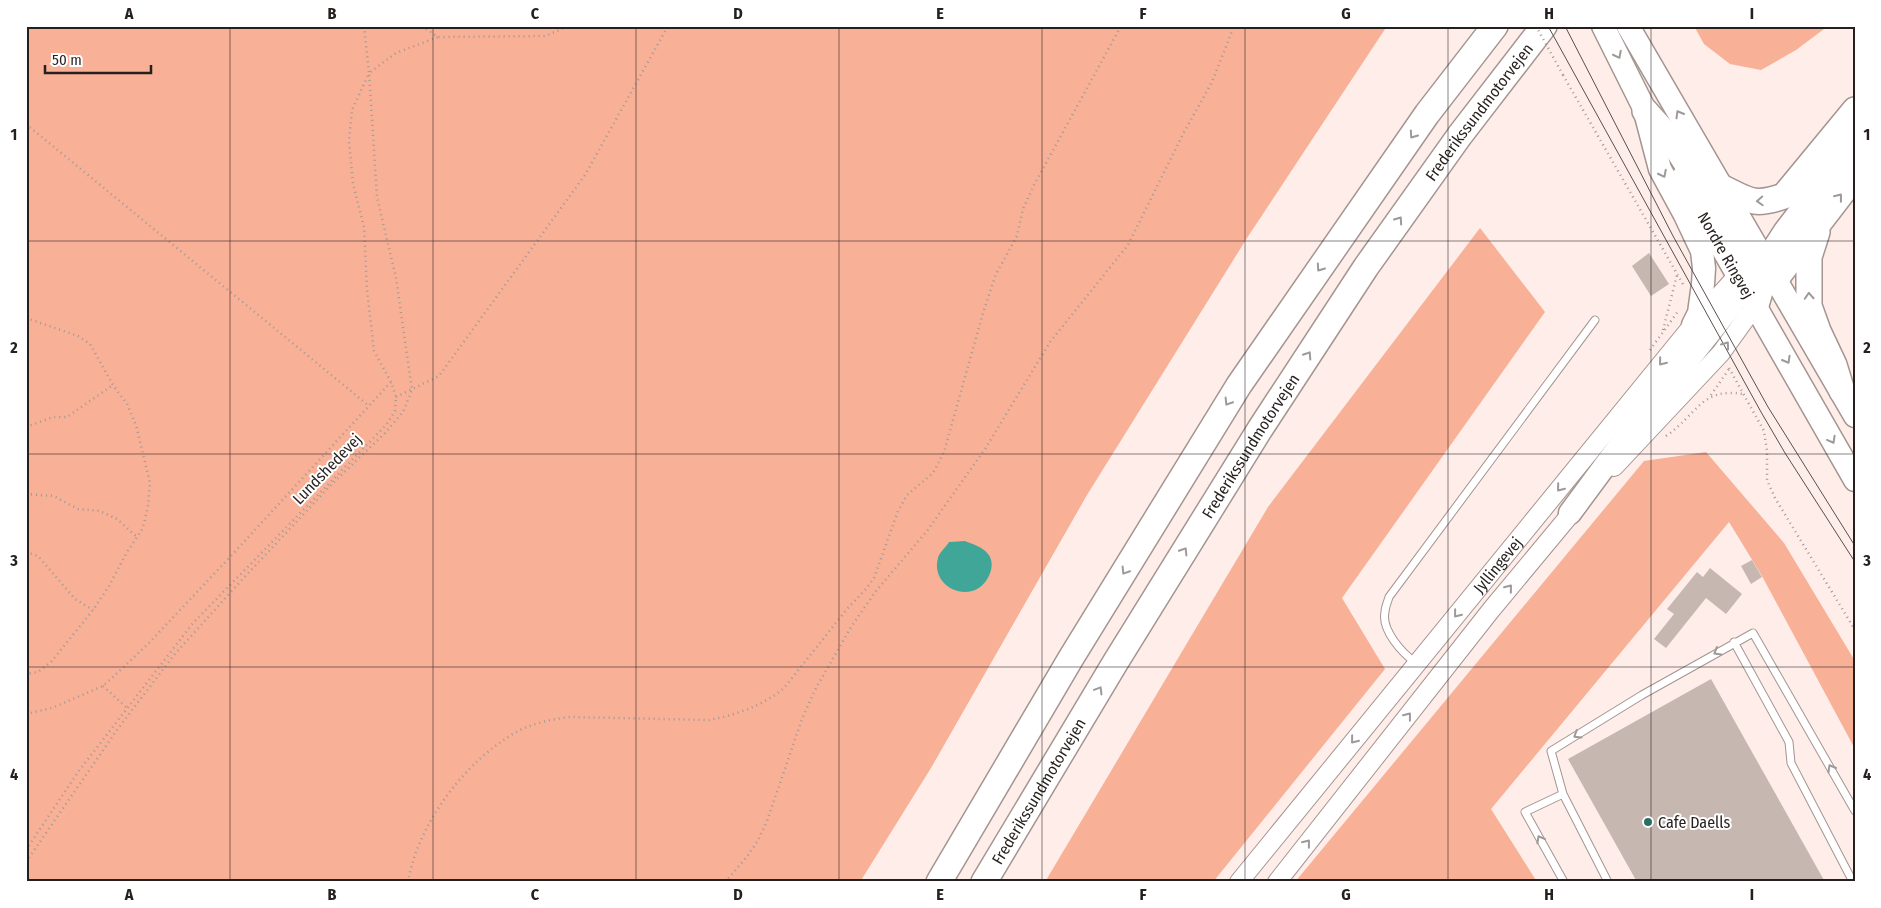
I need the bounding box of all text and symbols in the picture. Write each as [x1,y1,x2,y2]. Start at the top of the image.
text: A [124,4,134,23]
text: B [328,4,337,23]
text: C [531,4,540,23]
text: D [733,4,743,23]
text: E [936,4,944,23]
text: F [1139,4,1147,23]
text: G [1341,4,1351,23]
text: H [1544,4,1554,23]
text: I [1750,4,1754,23]
street label: Frederikssundmotorvejen [1421,39,1537,184]
scale bar [45,42,151,74]
one-way arrow [1612,50,1622,59]
text: 50 m [52,51,82,69]
one-way arrow [1675,111,1685,120]
text: 1 [11,125,17,144]
text: 1 [1864,125,1870,144]
one-way arrow [1410,129,1419,139]
one-way arrow [1657,169,1667,178]
one-way arrow [1833,194,1841,203]
one-way arrow [1755,196,1763,207]
street label: Nordre Ringvej [1694,209,1758,302]
one-way arrow [1393,217,1402,226]
one-way arrow [1317,263,1326,272]
one-way arrow [1803,292,1814,300]
text: 2 [9,338,18,357]
text: 2 [1862,338,1871,357]
one-way arrow [1721,342,1729,351]
one-way arrow [1302,351,1312,360]
one-way arrow [1781,354,1791,363]
one-way arrow [1659,357,1668,366]
street label: Frederikssundmotorvejen [1198,370,1303,522]
one-way arrow [1225,397,1234,406]
street label: Lundshedevej [289,430,365,508]
one-way arrow [1826,434,1836,443]
one-way arrow [1557,482,1565,491]
street label: Jyllingevej [1469,533,1526,597]
one-way arrow [1178,548,1187,557]
text: 3 [9,551,18,570]
text: 3 [1862,551,1871,570]
one-way arrow [1121,565,1131,574]
one-way arrow [1503,585,1511,594]
one-way arrow [1454,608,1463,617]
one-way arrow [1713,646,1722,656]
one-way arrow [1092,686,1102,695]
one-way arrow [1402,713,1410,722]
street label: Frederikssundmotorvejen [987,714,1089,868]
one-way arrow [1573,729,1582,739]
one-way arrow [1352,734,1360,743]
text: 4 [10,765,18,784]
one-way arrow [1827,765,1837,774]
text: 4 [1863,765,1871,784]
place label: Cafe Daells [1658,813,1731,832]
marker: Cafe Daells [1642,816,1654,828]
one-way arrow [1536,836,1546,845]
one-way arrow [1302,840,1311,849]
text: A [124,885,134,904]
text: B [328,885,337,904]
text: C [531,885,540,904]
text: D [733,885,743,904]
text: E [936,885,944,904]
text: F [1139,885,1147,904]
text: G [1341,885,1351,904]
text: H [1544,885,1554,904]
text: I [1750,885,1754,904]

